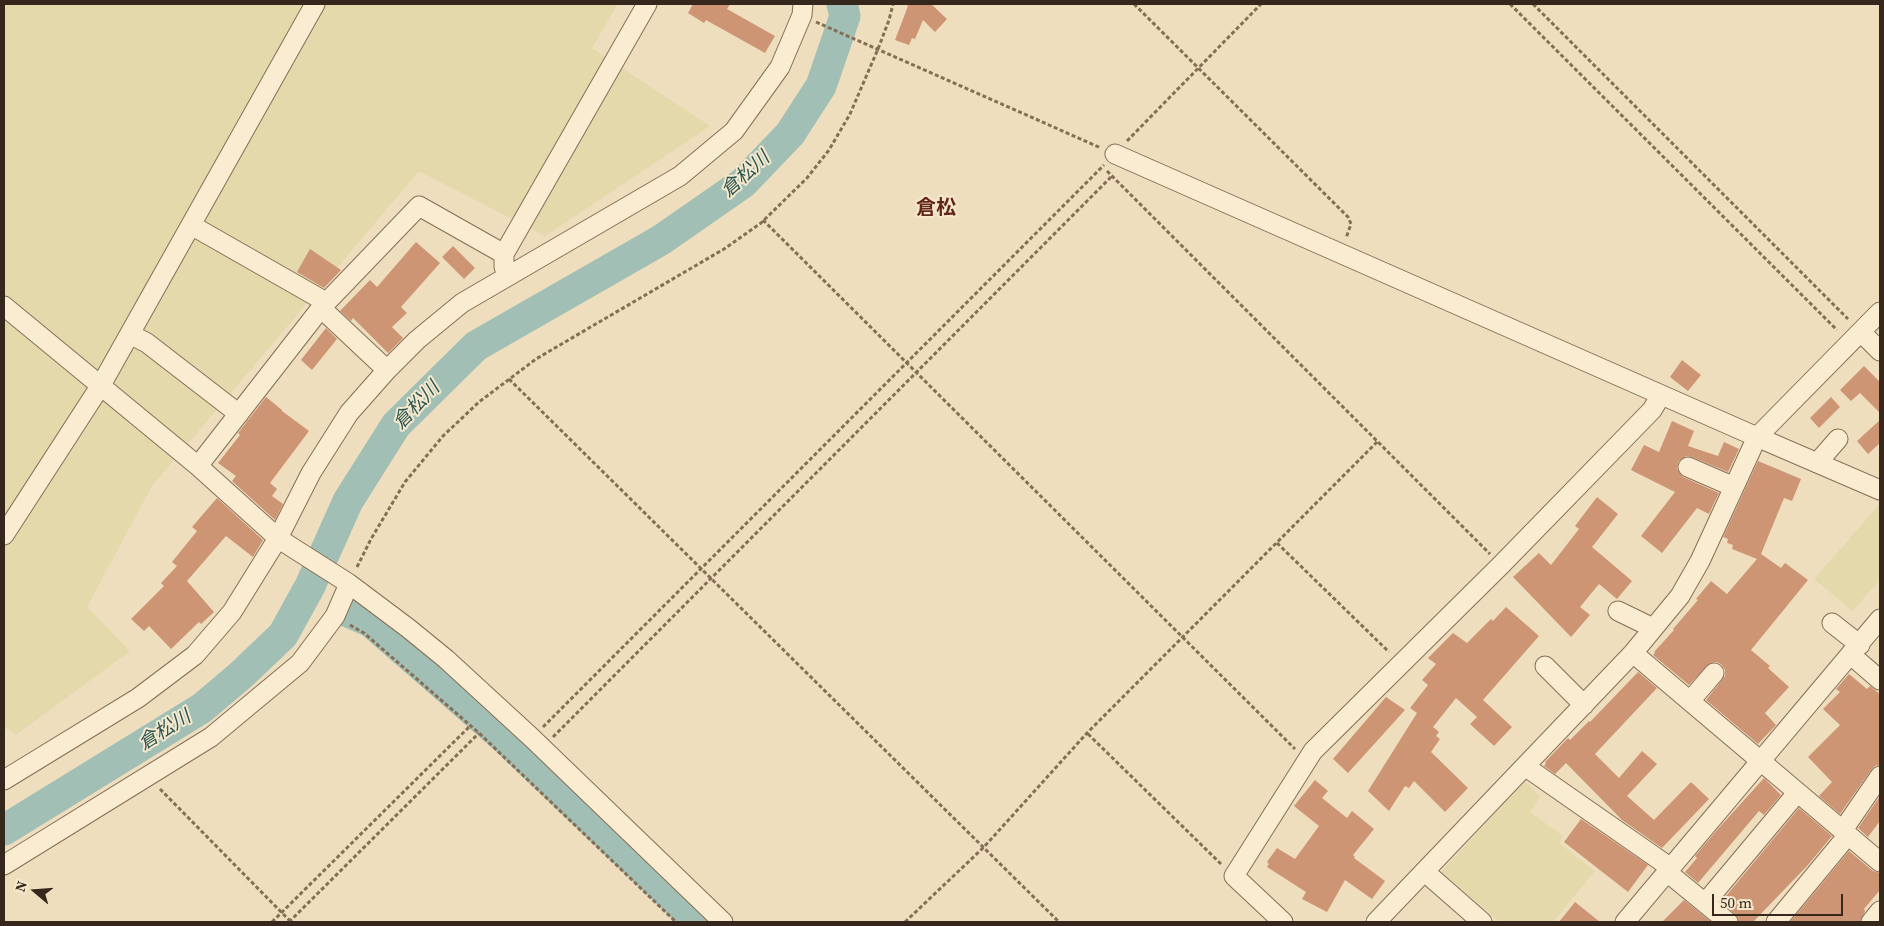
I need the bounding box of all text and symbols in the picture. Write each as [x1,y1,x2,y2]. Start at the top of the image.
water label: 倉松川 [717,147,775,203]
district label: 倉松 [916,197,956,221]
water label: 倉松川 [389,378,445,434]
water label: 倉松川 [135,706,195,756]
north arrow [10,866,60,916]
text: N [10,878,32,894]
scale bar [1714,884,1845,916]
text: 50 m [1720,892,1752,913]

